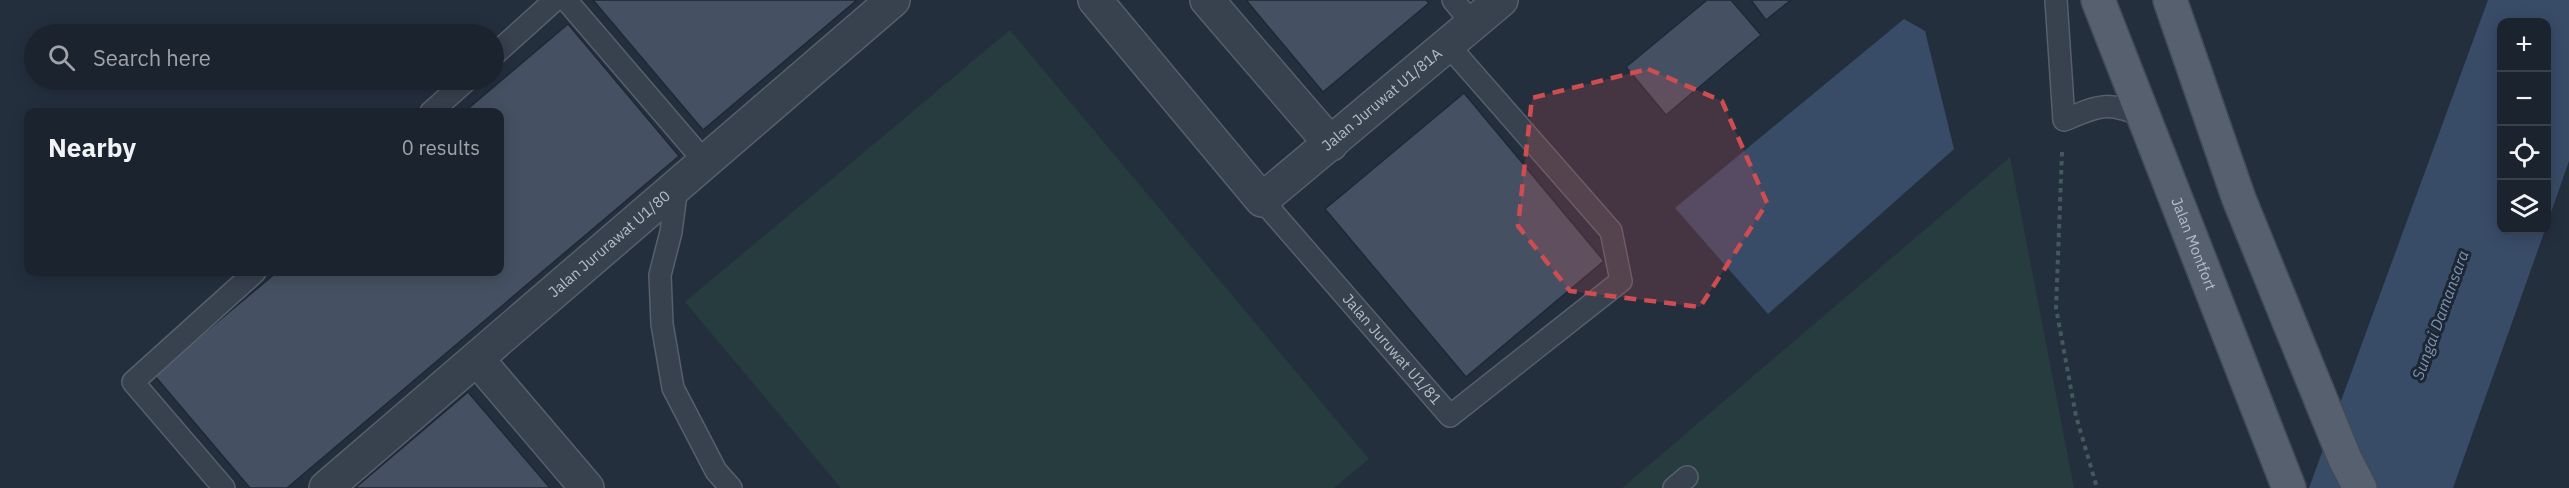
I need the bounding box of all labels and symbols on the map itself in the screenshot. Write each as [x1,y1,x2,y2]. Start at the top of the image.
street label: Jalan Juruwat U1/81A [1318,43,1446,155]
street label: Jalan Jururawat U1/80 [544,186,674,301]
street label: Jalan Montfort [2167,195,2221,293]
water label: Sungai Damansara [2407,248,2473,382]
street label: Jalan Juruwat U1/81 [1339,290,1446,409]

